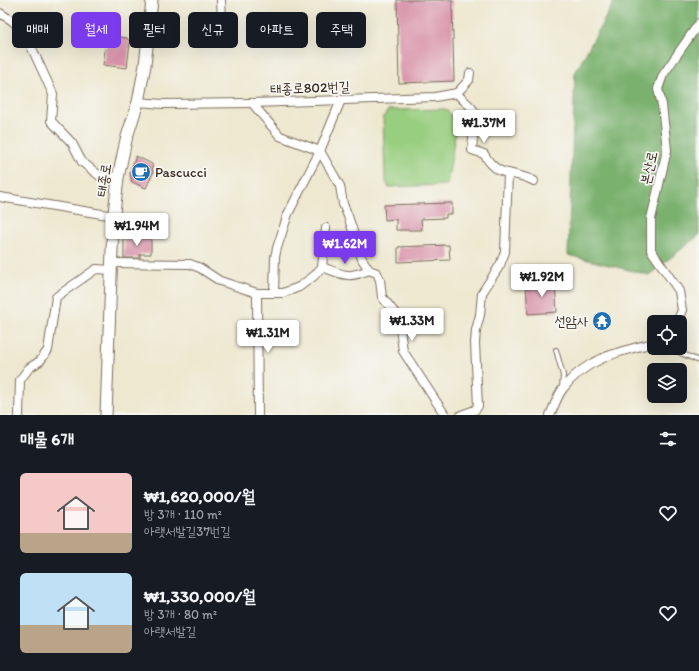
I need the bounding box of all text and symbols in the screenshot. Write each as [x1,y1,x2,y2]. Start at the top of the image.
chip: 매매 [12,12,63,48]
chip: 월세 [71,12,121,48]
chip: 필터 [129,12,180,48]
chip: 신규 [188,12,238,48]
chip: 아파트 [246,12,308,48]
chip: 주택 [316,12,366,48]
street label: 태종로802번길 [270,78,351,98]
pin: ₩1.37M [451,110,517,144]
text: ₩1.37M [462,115,506,130]
street label: 본산로 [637,150,661,186]
cafe icon: Pascucci [130,161,152,183]
street label: 태종로 [93,162,115,198]
place label: Pascucci [155,164,207,181]
pin: ₩1.94M [104,213,170,247]
text: ₩1.94M [114,218,160,233]
pin: ₩1.62M [312,231,378,265]
text: ₩1.62M [323,236,367,251]
pin: ₩1.92M [509,264,575,298]
text: ₩1.92M [520,269,564,284]
pin: ₩1.33M [379,308,445,342]
temple icon: 선암사 [591,310,613,332]
text: ₩1.33M [390,313,434,328]
place label: 선암사 [554,313,589,330]
map controls [647,315,687,403]
button: locate [647,315,687,355]
pin: ₩1.31M [235,320,301,354]
text: ₩1.31M [246,325,290,340]
button: layers [647,363,687,403]
icon: filters [657,428,679,450]
text: 매물 6개 [20,429,74,449]
text: ₩1,620,000/월 [144,486,255,506]
icon: home [52,489,100,537]
icon: heart [657,502,679,524]
text: 방 3개 · 110 m² [144,507,222,522]
text: 아랫서발길37번길 [144,524,231,539]
text: ₩1,330,000/월 [144,586,256,606]
icon: home [52,589,100,637]
icon: heart [657,602,679,624]
text: 방 3개 · 80 m² [144,607,217,622]
text: 아랫서발길 [144,624,196,639]

